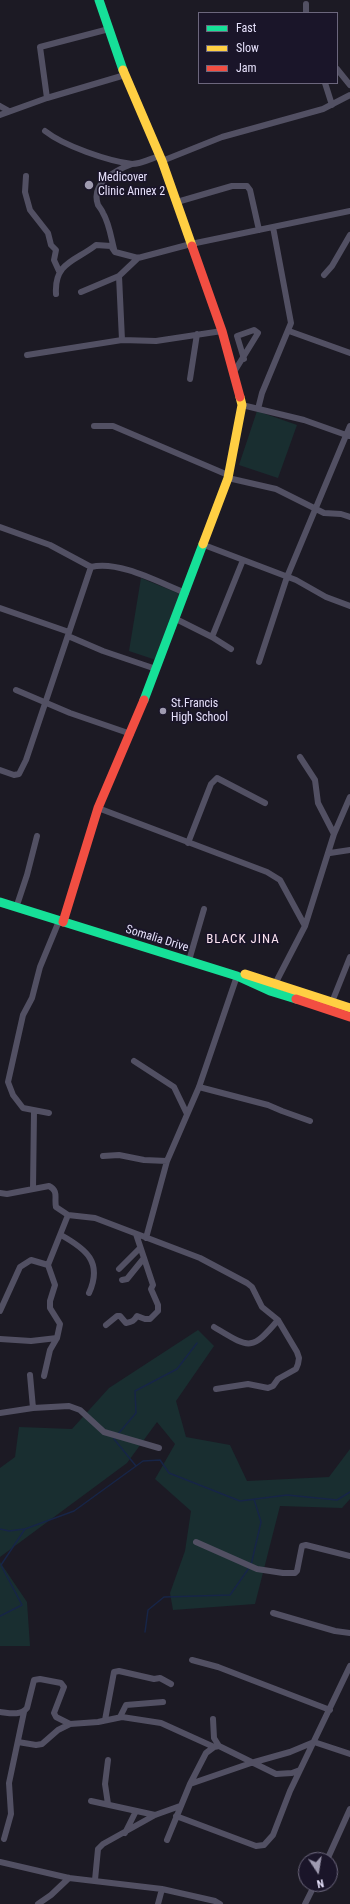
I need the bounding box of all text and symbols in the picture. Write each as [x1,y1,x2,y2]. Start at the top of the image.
legend [198,12,338,84]
text: Fast [236,21,256,35]
text: Slow [236,41,259,55]
text: Jam [236,61,257,75]
place label: Medicover Clinic Annex 2 [98,171,165,199]
marker: Medicover Clinic Annex 2 [83,179,95,191]
place label: St.Francis High School [171,697,228,725]
marker: St.Francis High School [158,706,168,716]
street label: Somalia Drive [124,923,190,955]
district label: BLACK JINA [206,932,280,948]
north arrow [298,1852,338,1892]
text: N [316,1876,325,1890]

